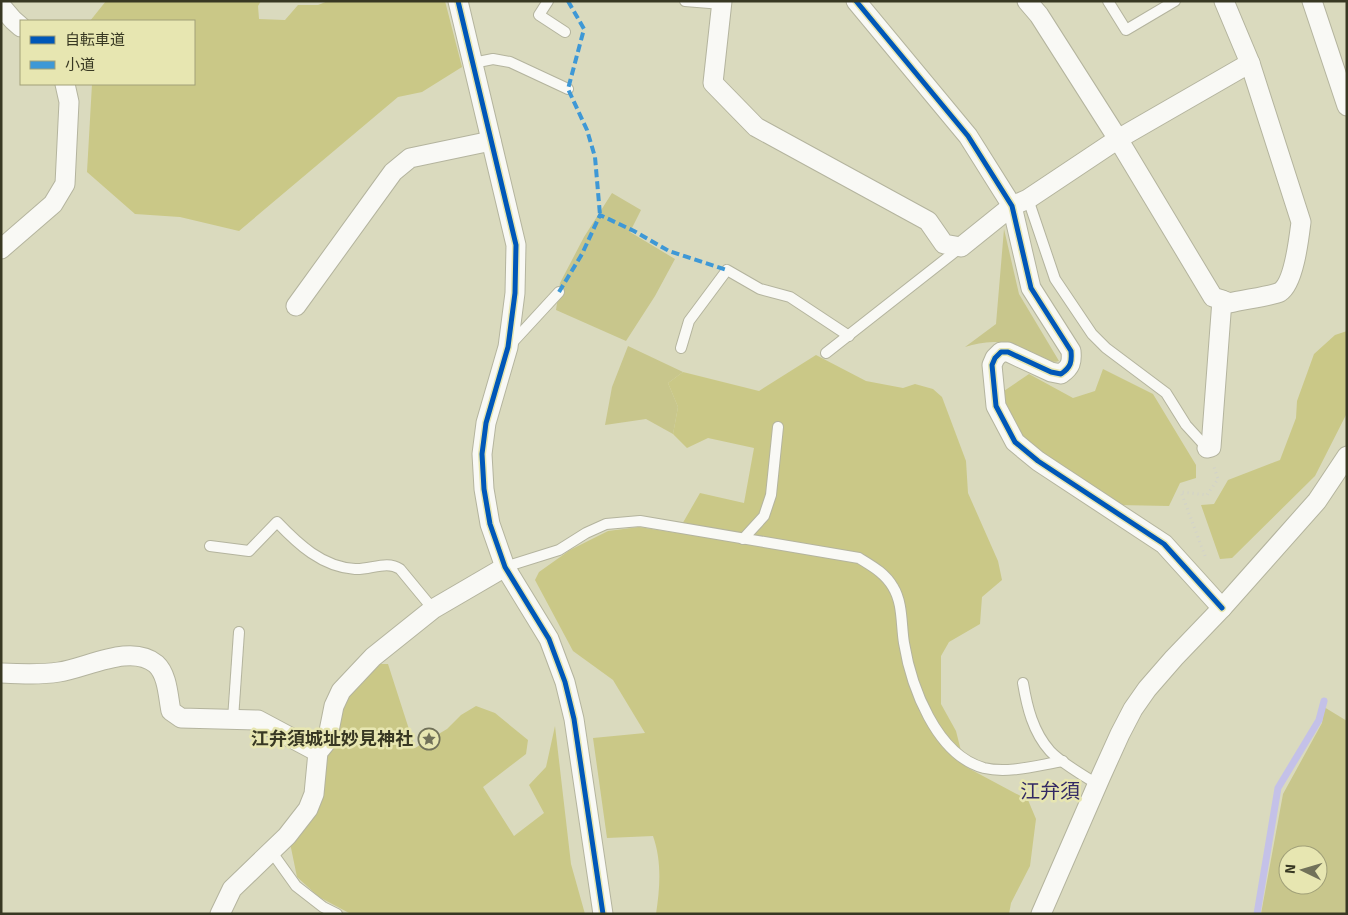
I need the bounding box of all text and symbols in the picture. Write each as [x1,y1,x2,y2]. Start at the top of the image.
legend [20,20,195,85]
text: 自転車道 [65,31,125,49]
text: 小道 [65,56,95,74]
place icon: 江弁須城址妙見神社 [417,727,441,751]
place label: 江弁須城址妙見神社 [251,728,413,750]
district label: 江弁須 [1020,779,1080,804]
north arrow [1278,845,1328,895]
text: N [1282,863,1299,875]

